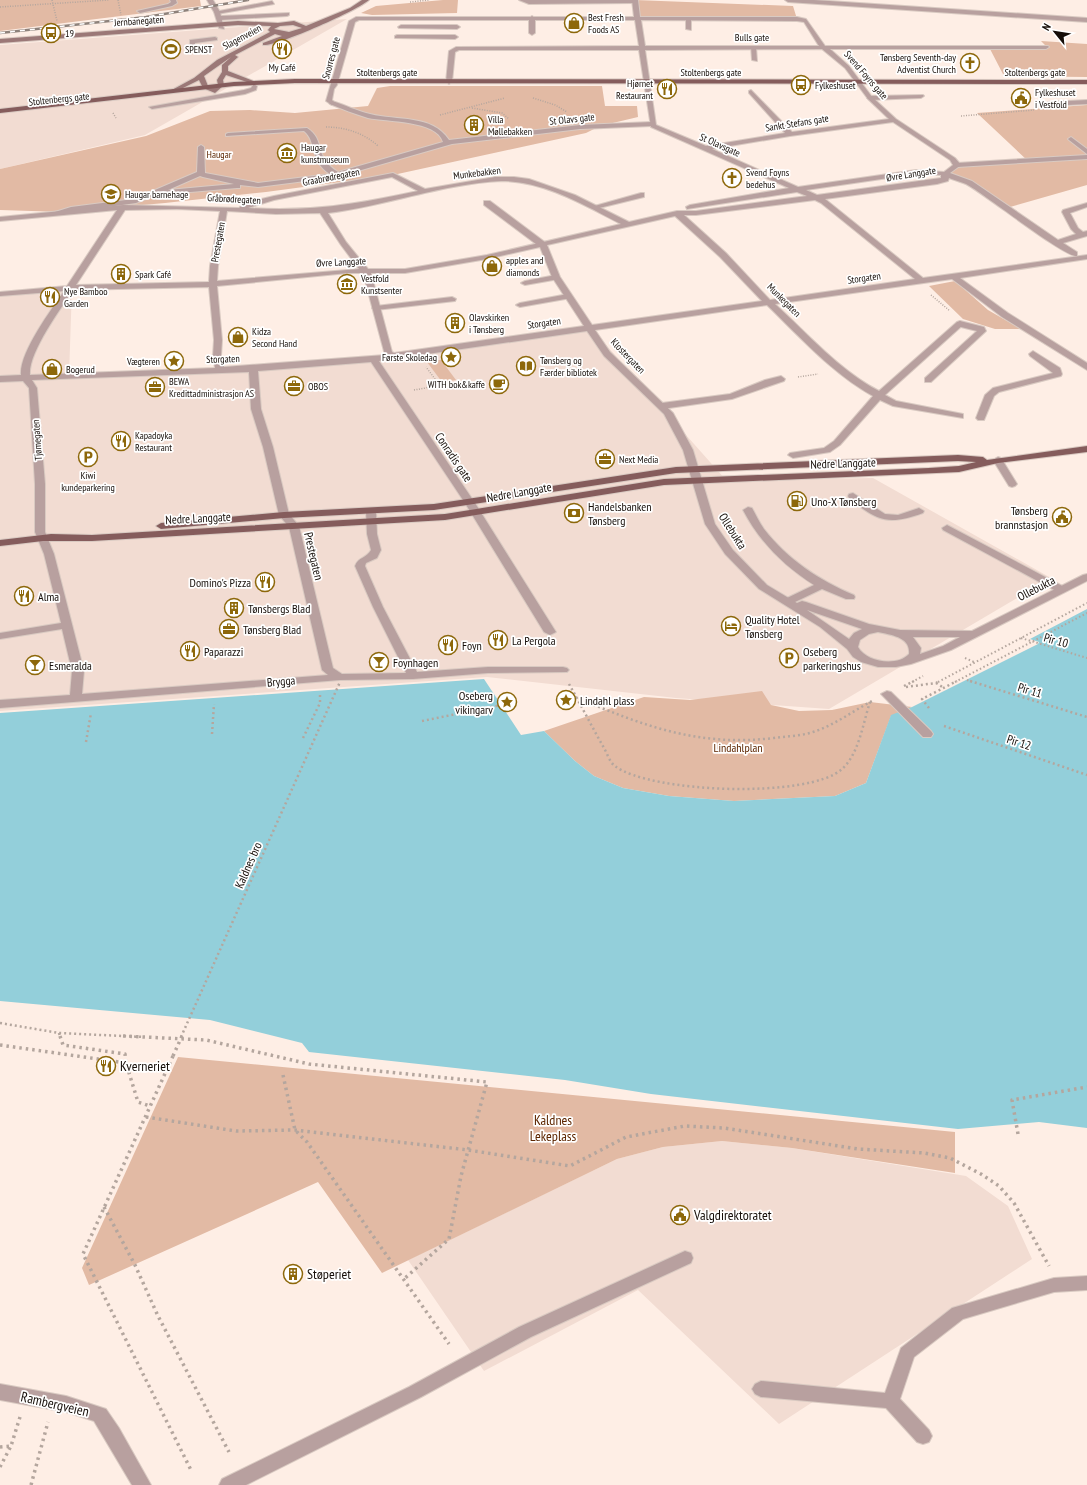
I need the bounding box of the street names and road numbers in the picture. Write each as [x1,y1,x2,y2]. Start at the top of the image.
street label: Jernbanegaten [113,13,164,29]
street label: Slagenveien [220,21,264,53]
street label: Bulls gate [735,31,769,44]
street label: Snorres gate [319,35,343,81]
street label: Svend Foyns gate [841,48,891,102]
street label: Stoltenbergs gate [357,66,417,79]
street label: Stoltenbergs gate [681,66,741,79]
street label: Stoltenbergs gate [1005,66,1065,79]
street label: Stoltenbergs gate [28,89,90,109]
street label: St Olavs gate [549,110,595,128]
street label: Sankt Stefans gate [764,112,830,134]
street label: St Olavsgate [698,130,742,160]
street label: Munkebakken [453,164,501,182]
street label: Øvre Langgate [885,164,937,184]
street label: Graabrødregaten [301,165,361,189]
street label: Gråbrødregaten [207,191,261,207]
street label: Prestegaten [208,221,228,263]
street label: Øvre Langgate [316,254,366,270]
street label: Storgaten [846,269,882,287]
street label: Munkegaten [764,280,804,320]
street label: Storgaten [526,314,562,332]
street label: Klostergaten [608,336,648,376]
street label: Storgaten [206,352,240,366]
street label: Tjømegaten [29,419,45,461]
street label: Conradis gate [432,429,476,485]
street label: Nedre Langgate [810,454,876,472]
street label: Nedre Langgate [485,479,553,505]
street label: Nedre Langgate [165,509,231,527]
street label: Ollebukta [716,510,750,552]
street label: Prestegaten [301,531,327,581]
street label: Ollebukta [1015,572,1058,604]
street label: Pir 10 [1042,629,1070,651]
street label: Brygga [266,672,296,690]
street label: Pir 11 [1016,679,1044,701]
street label: Pir 12 [1005,731,1033,753]
street label: Kaldnes bro [231,840,265,890]
street label: Rambergveien [19,1387,91,1421]

